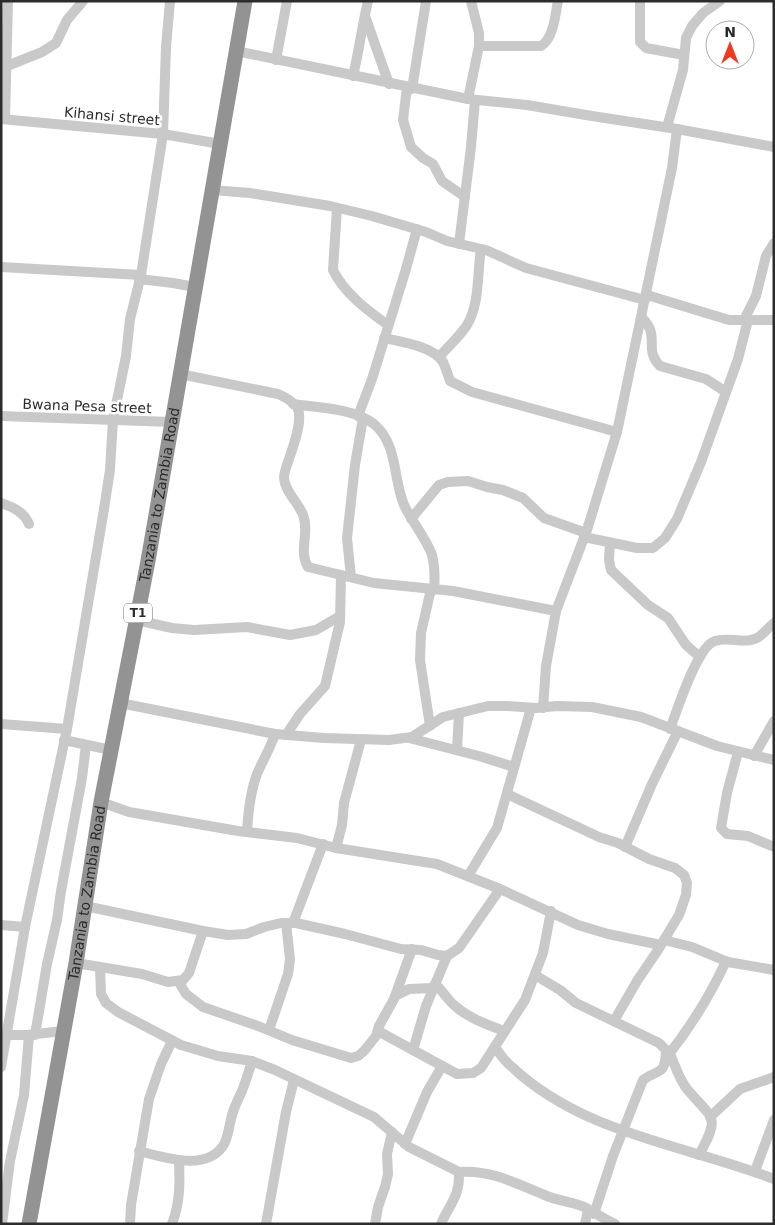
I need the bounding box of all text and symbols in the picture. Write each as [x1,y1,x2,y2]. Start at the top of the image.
north arrow [705,20,755,70]
text: N [724,24,736,40]
street label: Kihansi street [63,104,161,128]
street label: Bwana Pesa street [22,396,152,416]
street label: Tanzania to Zambia Road [136,406,182,584]
road number: T1 [124,604,152,622]
street label: Tanzania to Zambia Road [65,804,108,983]

